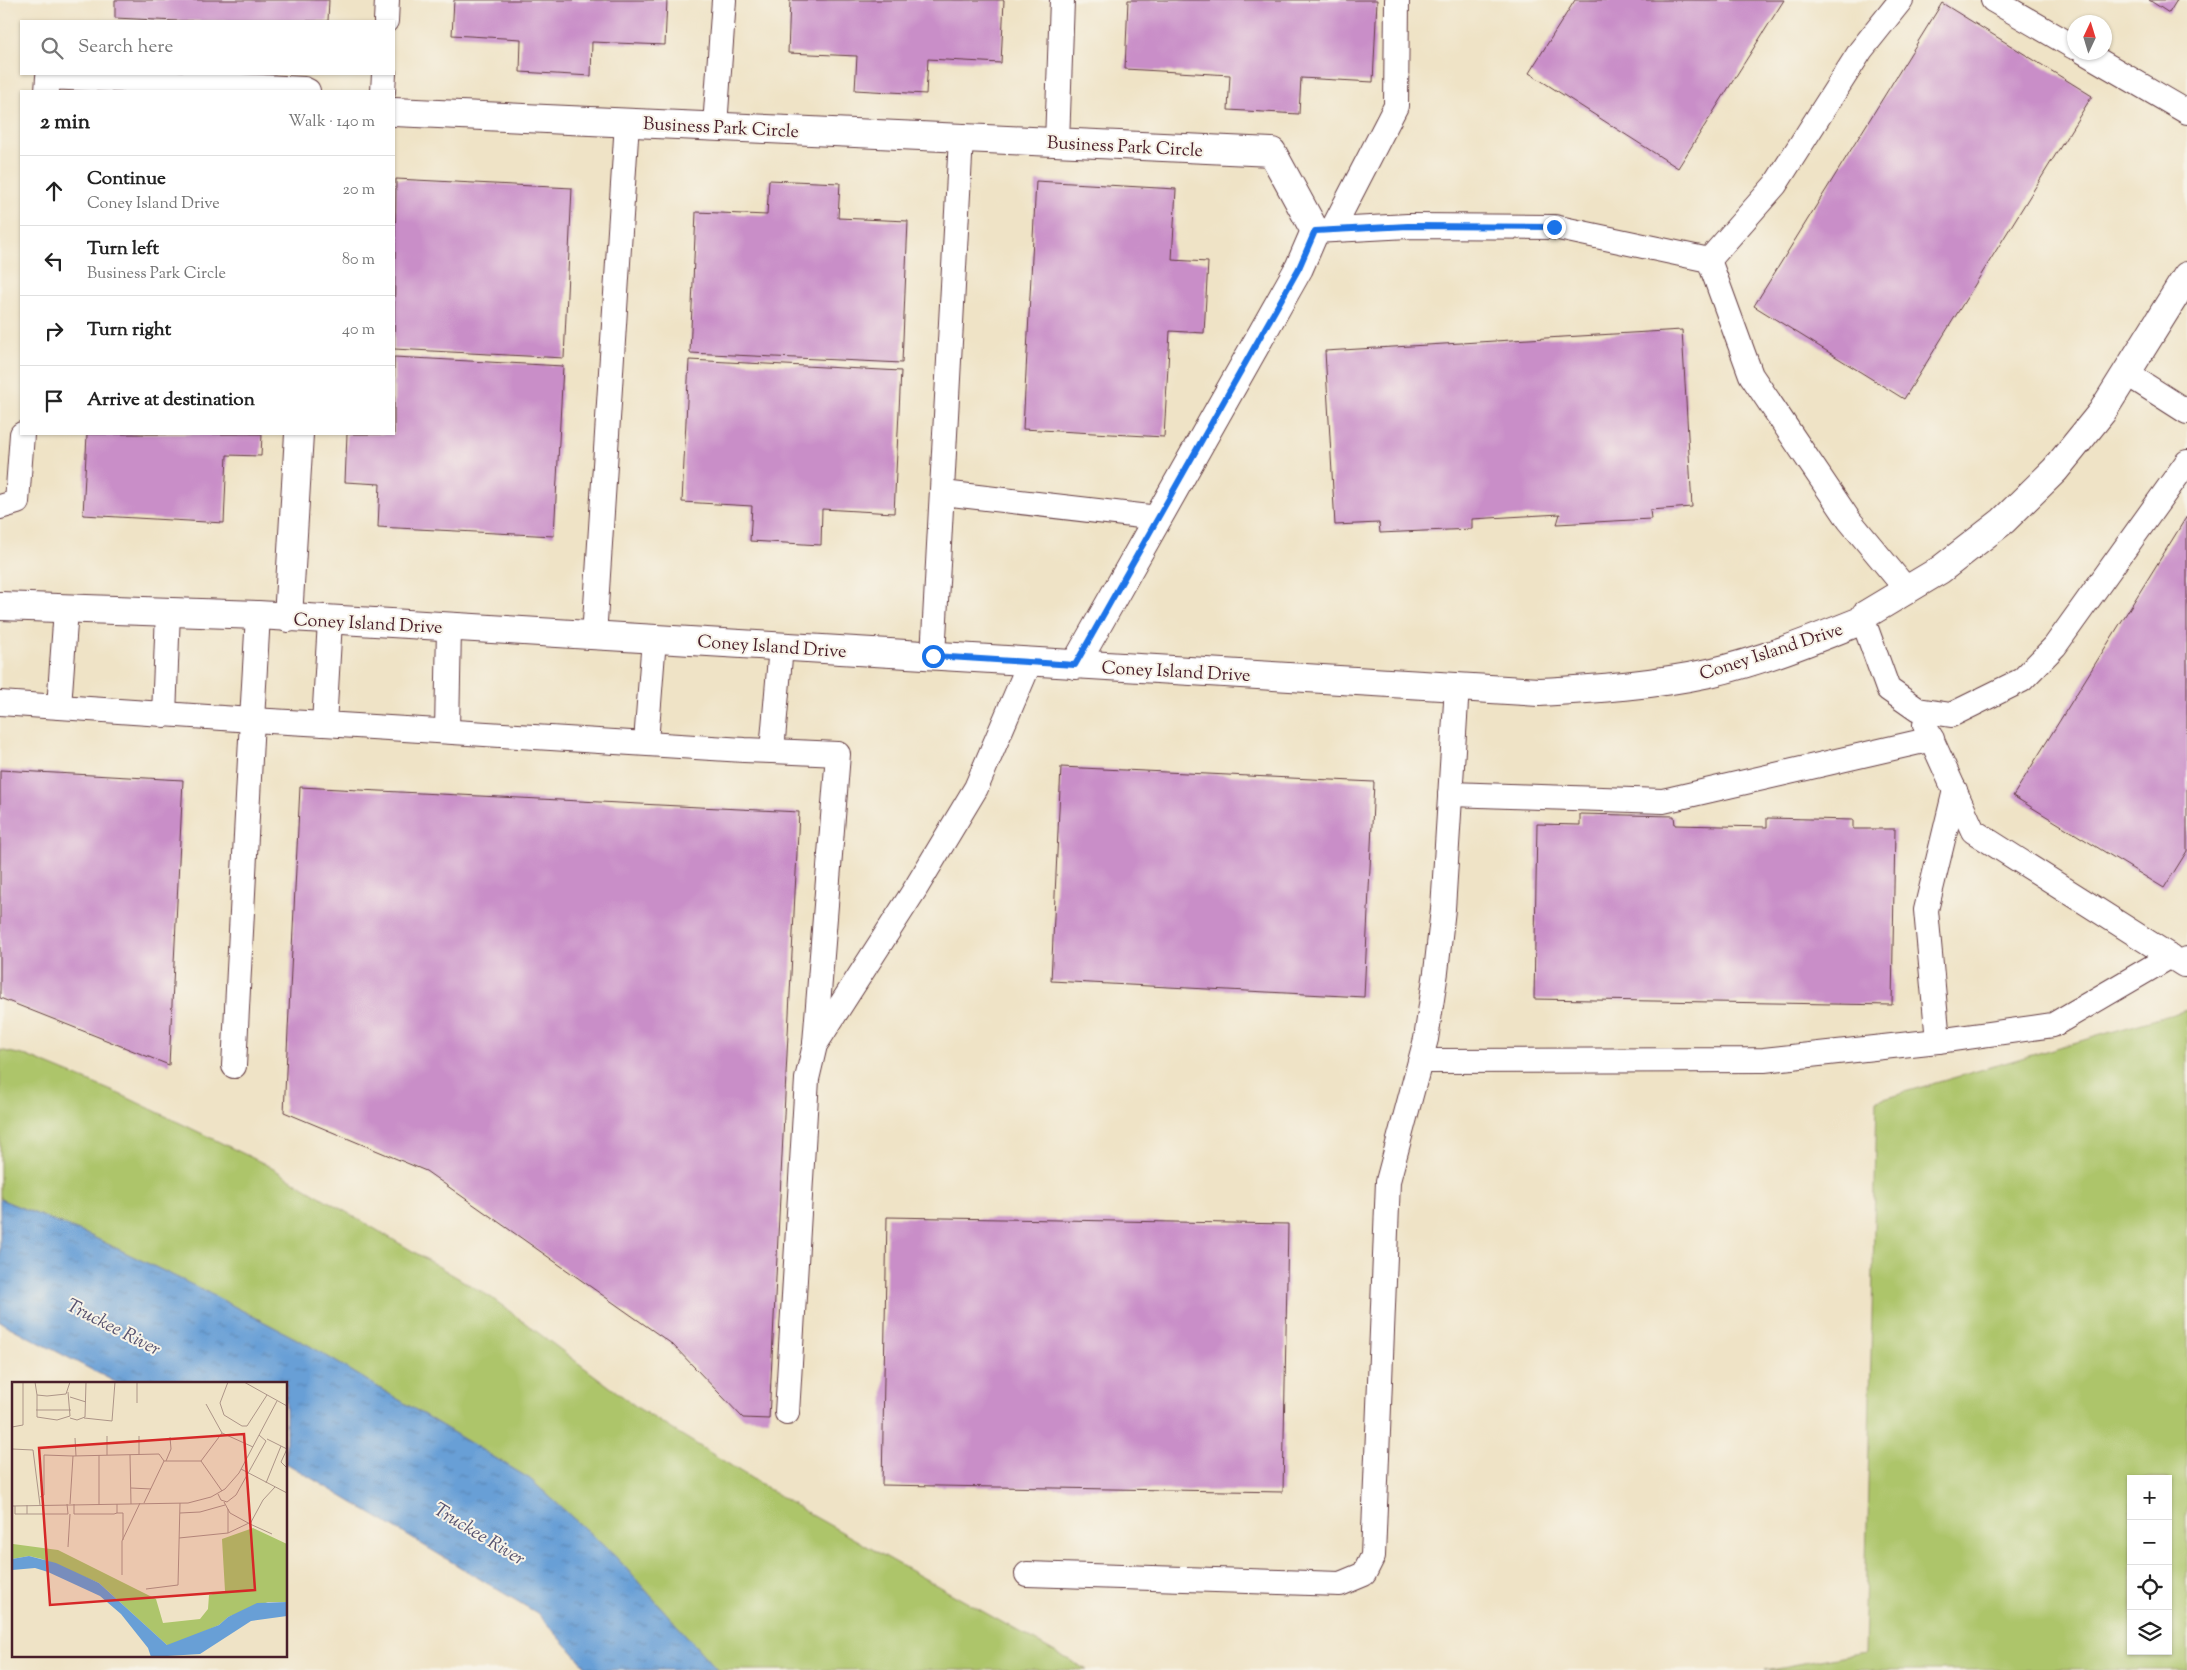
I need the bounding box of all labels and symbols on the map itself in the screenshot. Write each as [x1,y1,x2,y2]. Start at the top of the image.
north arrow [2067,15,2112,60]
street label: Business Park Circle [642,112,800,146]
street label: Business Park Circle [1046,131,1204,165]
route end [1543,216,1566,239]
street label: Coney Island Drive [293,608,443,642]
street label: Coney Island Drive [1697,617,1847,688]
street label: Coney Island Drive [696,630,847,666]
route start [922,645,945,668]
street label: Coney Island Drive [1101,656,1251,690]
water label: Truckee River [61,1293,165,1364]
inset map [12,1382,288,1658]
water label: Truckee River [428,1497,530,1573]

